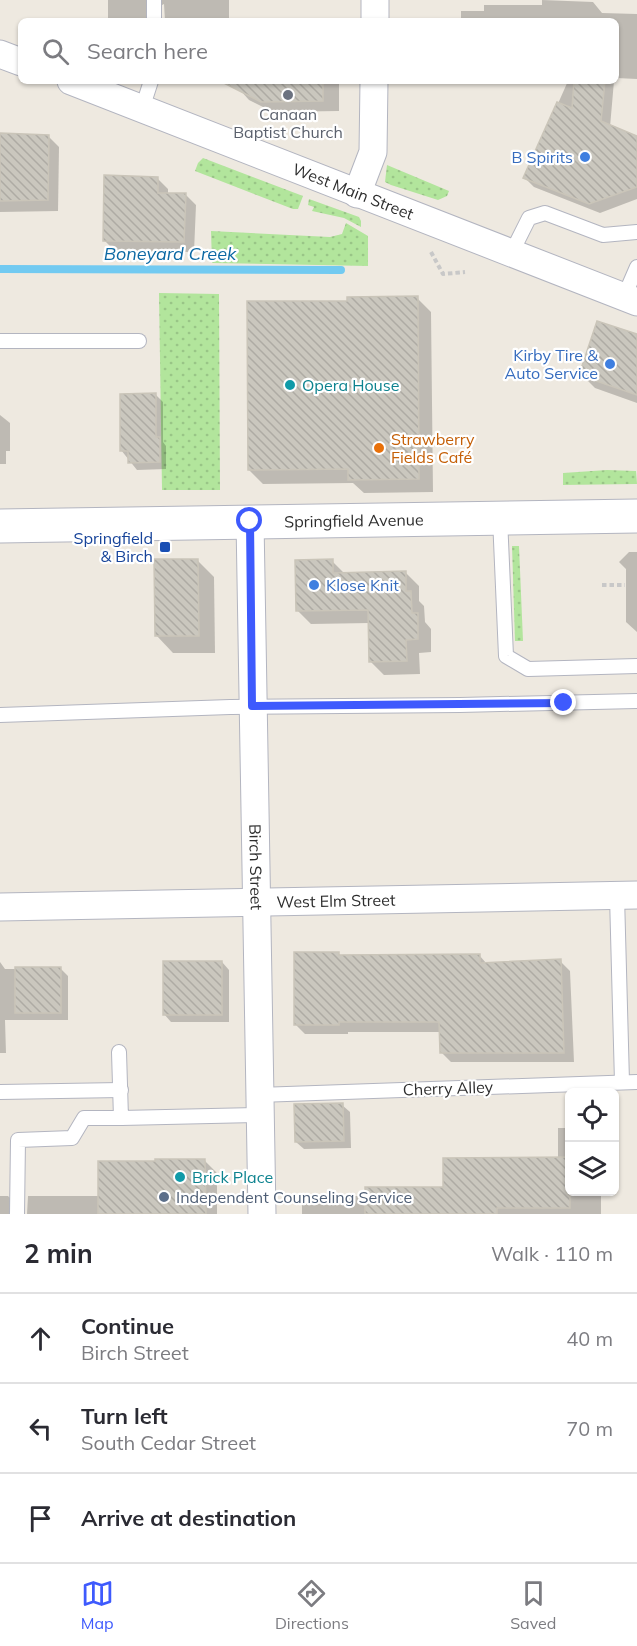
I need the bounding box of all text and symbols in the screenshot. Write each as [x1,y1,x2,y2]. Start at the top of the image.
search box [18,18,619,84]
icon: search [39,35,72,68]
text: Search here [87,37,208,65]
marker: Canaan Baptist Church [281,88,295,102]
place label: Canaan Baptist Church [233,104,343,142]
place label: B Spirits [511,147,573,167]
marker: B Spirits [578,150,592,164]
street label: West Main Street [290,159,417,224]
water label: Boneyard Creek [104,242,237,265]
place label: Kirby Tire & Auto Service [504,345,598,383]
marker: Kirby Tire & Auto Service [603,357,617,371]
place label: Opera House [302,375,399,395]
marker: Opera House [283,378,297,392]
place label: Strawberry Fields Café [391,429,475,467]
marker: Strawberry Fields Café [372,441,386,455]
route start [236,507,262,533]
street label: Springfield Avenue [284,509,424,532]
place label: Springfield & Birch [73,528,153,566]
marker: Springfield & Birch [158,540,172,554]
place label: Klose Knit [326,575,399,595]
marker: Klose Knit [307,578,321,592]
route end [550,689,576,715]
street label: Birch Street [245,824,267,911]
street label: West Elm Street [276,890,396,912]
street label: Cherry Alley [403,1076,494,1100]
map controls [565,1088,619,1196]
button: locate [565,1088,619,1142]
button: layers [565,1142,619,1196]
place label: Brick Place [192,1167,273,1187]
marker: Brick Place [173,1170,187,1184]
place label: Independent Counseling Service [176,1187,412,1207]
marker: Independent Counseling Service [157,1190,171,1204]
text: 2 min [24,1237,93,1270]
text: Walk · 110 m [491,1241,613,1266]
text: Continue [81,1312,174,1340]
icon: ahead [24,1322,57,1355]
text: 40 m [566,1326,613,1351]
text: Birch Street [81,1340,189,1365]
text: Turn left [81,1402,168,1430]
icon: left [24,1412,57,1445]
text: 70 m [566,1416,613,1441]
text: South Cedar Street [81,1430,256,1455]
icon: arrive [24,1502,57,1535]
text: Arrive at destination [81,1504,296,1532]
tab: Map [81,1577,114,1633]
tab: Directions [275,1577,349,1633]
tab: Saved [510,1577,556,1633]

